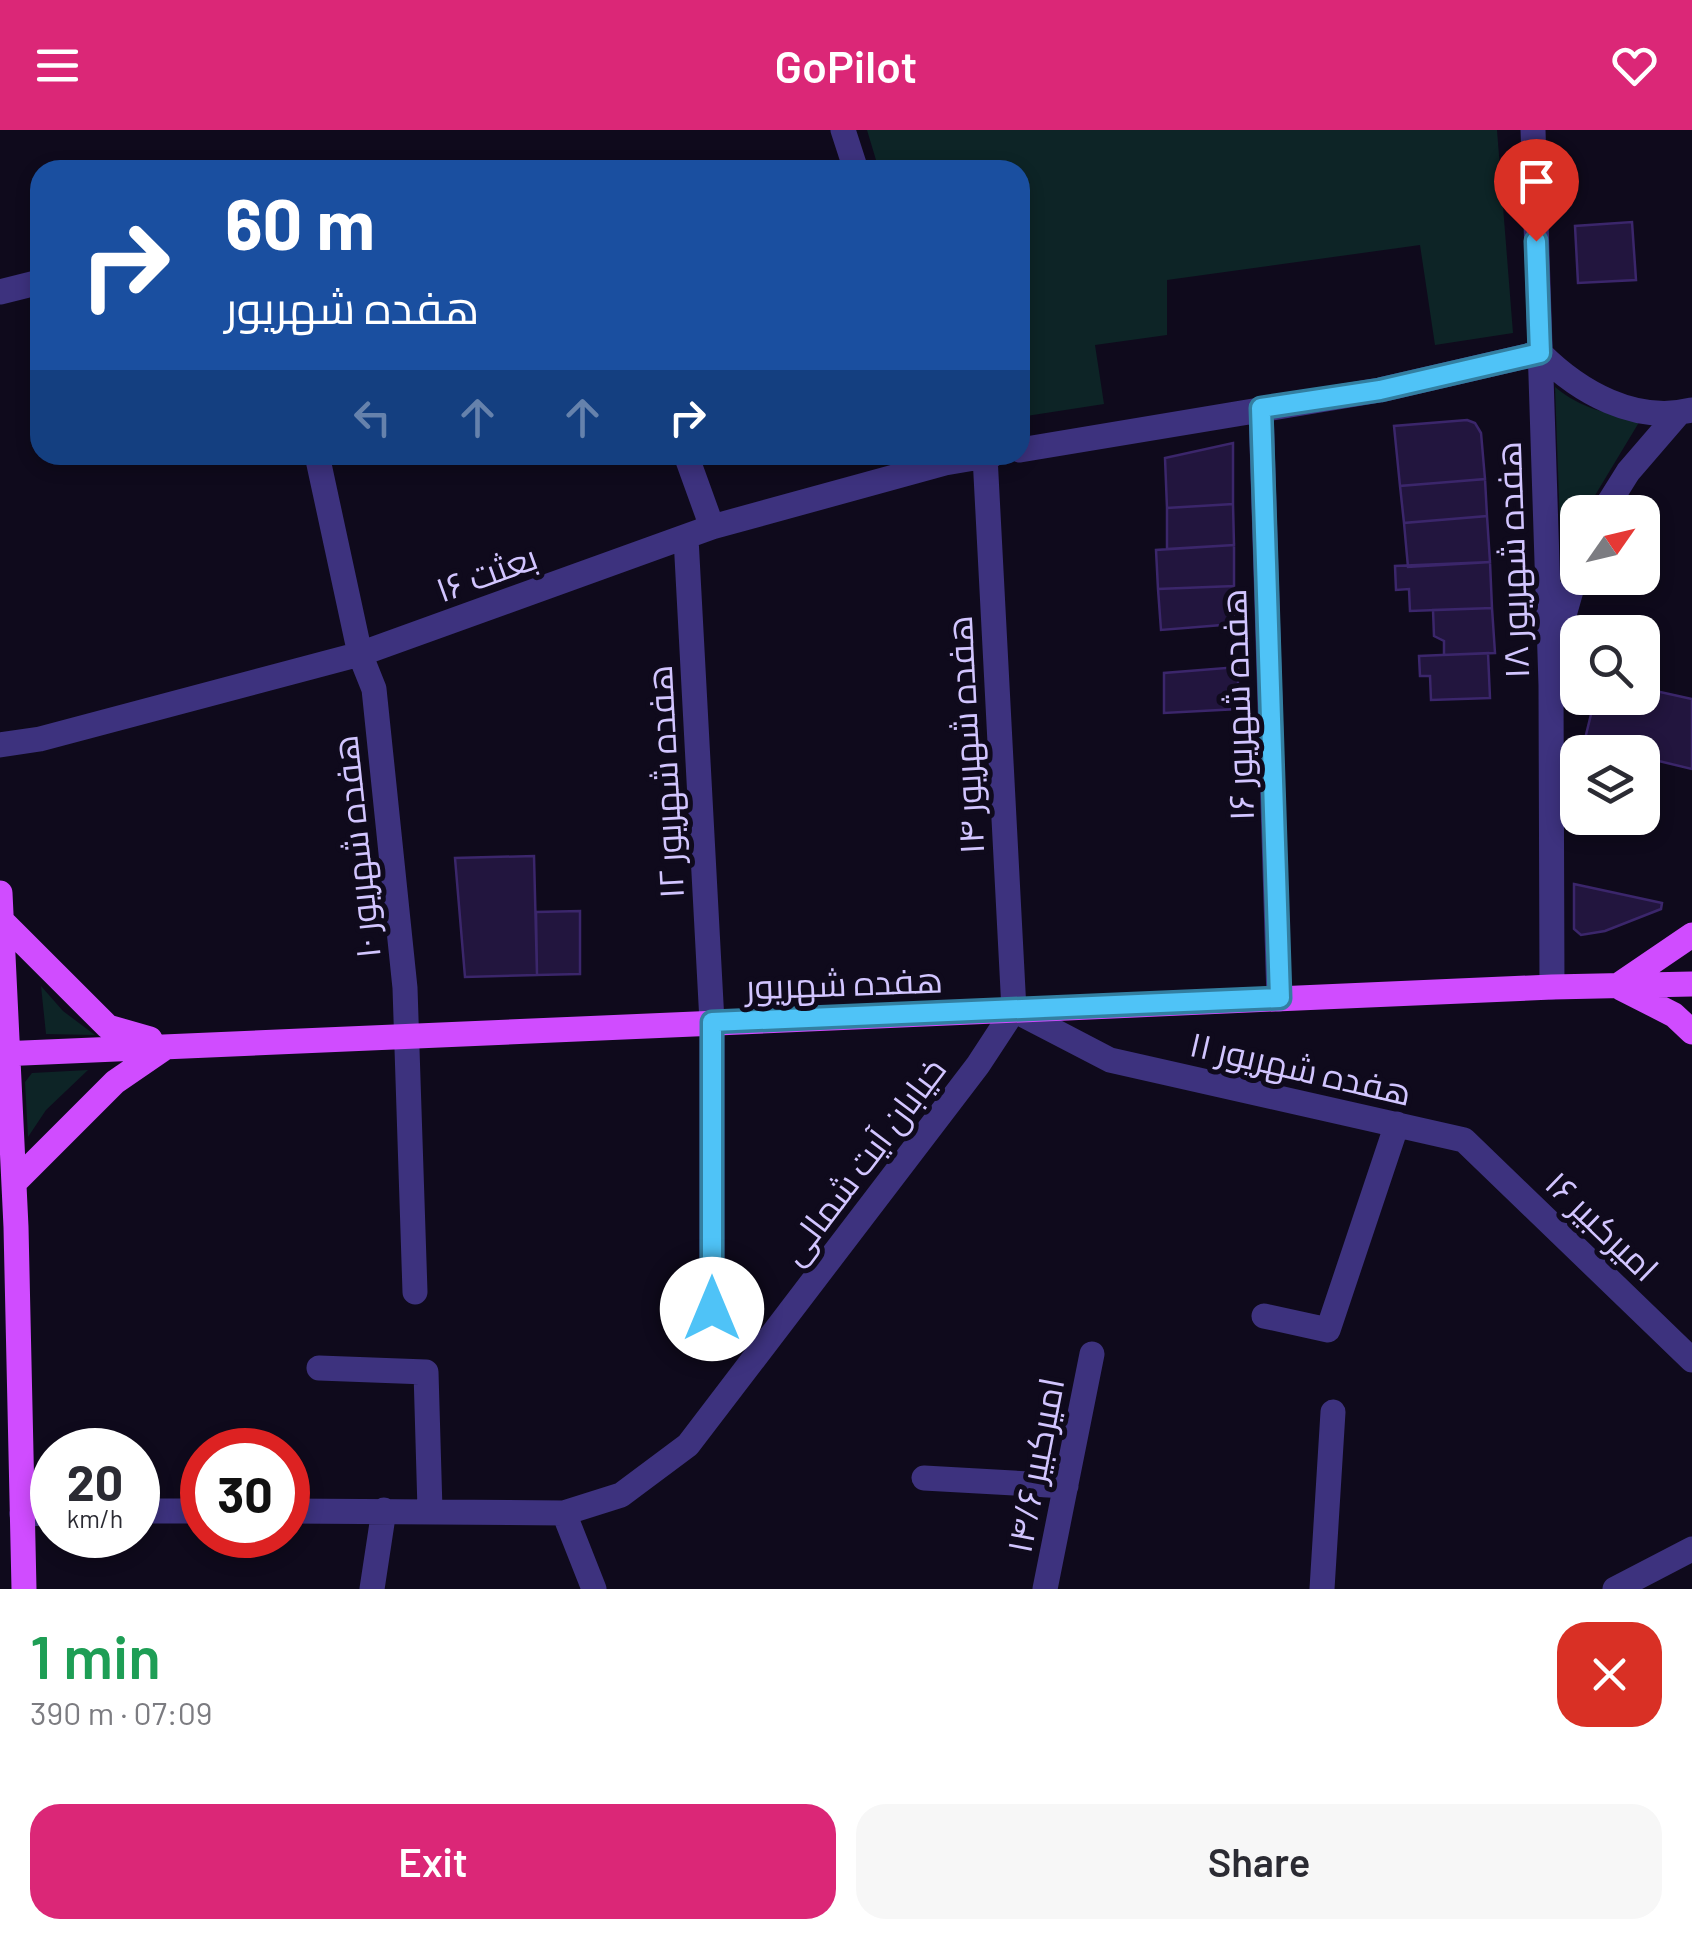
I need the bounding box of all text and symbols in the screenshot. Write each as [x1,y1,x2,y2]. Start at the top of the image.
icon: menu [30,38,85,93]
text: GoPilot [775,38,917,92]
icon: heart [1607,38,1662,93]
pin [1494,139,1579,242]
icon: arrive [1509,154,1564,209]
text: 60 m [225,180,375,264]
icon: right [60,200,190,330]
text: هفده شهریور [225,279,479,333]
icon: left [345,390,400,445]
icon: ahead [450,390,505,445]
icon: ahead [555,390,610,445]
icon: right [660,390,715,445]
street label: هفده شهریور ۱۸ [1486,441,1538,679]
north arrow [1560,495,1660,595]
map controls [1560,495,1660,835]
street label: بعثت ۱۶ [429,534,543,610]
street label: هفده شهریور ۱۶ [1211,588,1263,822]
street label: هفده شهریور ۱۴ [937,615,993,855]
button: search [1560,615,1660,715]
street label: هفده شهریور ۱۲ [637,664,693,900]
street label: هفده شهریور ۱۰ [322,733,390,961]
button: layers [1560,735,1660,835]
street label: هفده شهریور [742,958,944,1009]
street label: هفده شهریور ۱۱ [1186,1021,1416,1115]
street label: خیابان آیت شمالی [771,1048,955,1273]
street label: امیرکبیر ۱۶ [1537,1161,1668,1290]
position arrow [660,1257,764,1361]
street label: امیرکبیر ۱۴/۶ [996,1374,1073,1556]
speed limit sign: 30 [180,1428,310,1558]
text: 20 [67,1451,123,1511]
text: km/h [67,1503,123,1533]
text: 1 min [30,1619,161,1691]
button: close [1557,1622,1662,1727]
text: 390 m · 07:09 [30,1693,212,1731]
button: Exit [30,1804,836,1919]
button: Share [856,1804,1662,1919]

